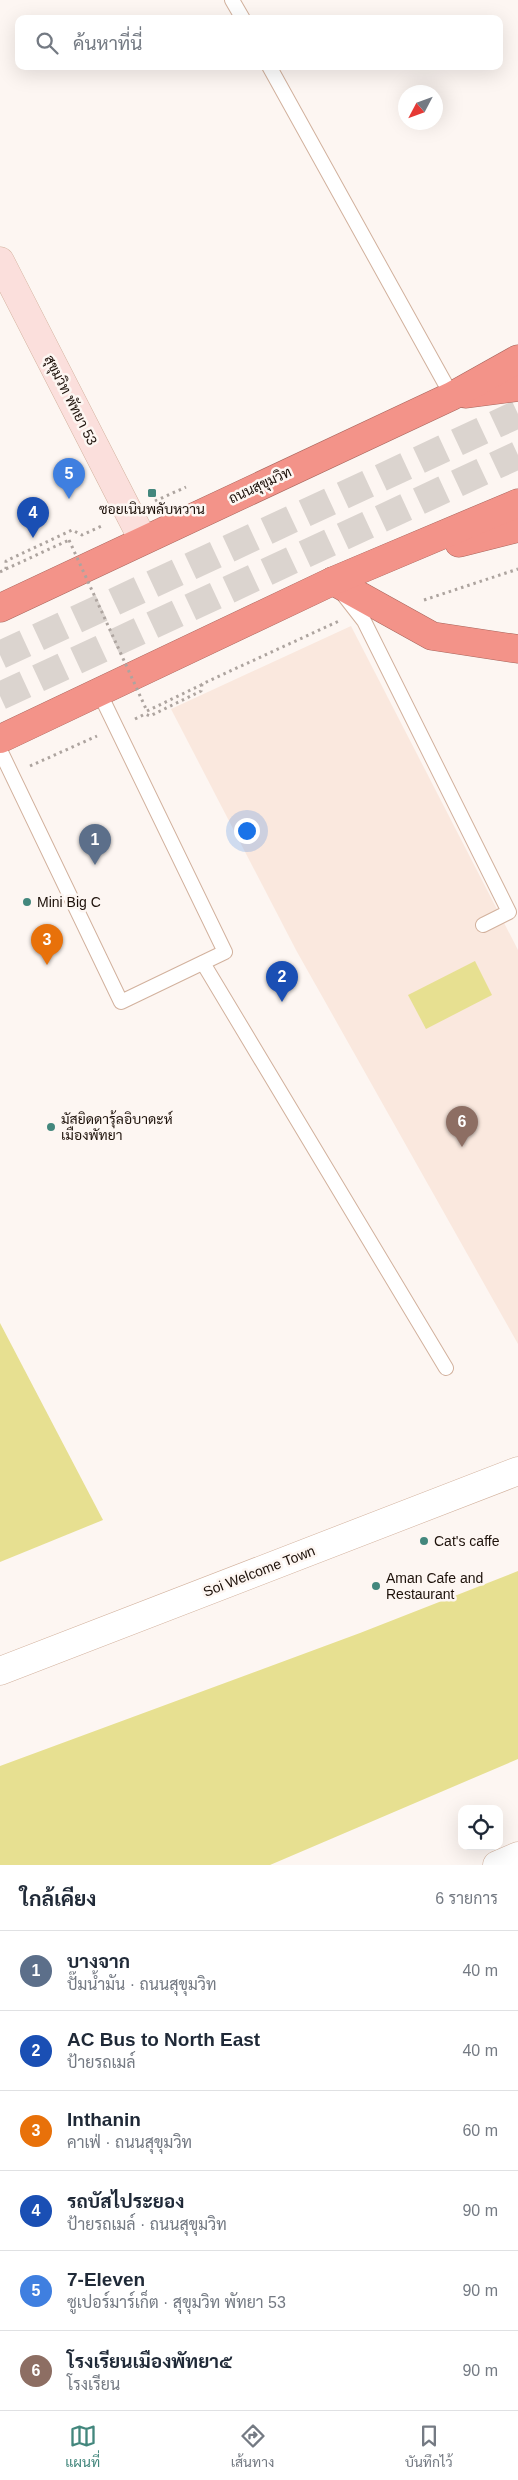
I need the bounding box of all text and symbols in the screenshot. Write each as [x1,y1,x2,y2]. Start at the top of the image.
search box [15,15,503,70]
icon: search [33,29,61,57]
text: ค้นหาที่นี่ [73,33,142,54]
north arrow [398,85,443,130]
street label: สุขุมวิท พัทยา 53 [40,352,101,449]
pin: 5 [53,458,85,499]
street label: ถนนสุขุมวิท [226,464,295,508]
marker: ซอยเนินพลับหวาน [146,487,158,499]
pin: 4 [17,497,49,538]
place label: ซอยเนินพลับหวาน [99,501,205,517]
your location [234,818,260,844]
pin: 1 [79,824,111,865]
place label: Mini Big C [37,894,101,910]
marker: Mini Big C [21,896,33,908]
pin: 3 [31,924,63,965]
pin: 2 [266,961,298,1002]
pin: 6 [446,1106,478,1147]
place label: มัสยิดดารุ้ลอิบาดะห์ เมืองพัทยา [61,1110,173,1143]
marker: มัสยิดดารุ้ลอิบาดะห์ เมืองพัทยา [45,1121,57,1133]
place label: Cat's caffe [434,1533,500,1549]
marker: Cat's caffe [418,1535,430,1547]
street label: Soi Welcome Town [201,1542,317,1600]
place label: Aman Cafe and Restaurant [386,1570,483,1602]
marker: Aman Cafe and Restaurant [370,1580,382,1592]
map controls [458,1805,503,1850]
button: locate [458,1805,503,1850]
text: ใกล้เคียง [20,1887,96,1910]
text: 6 รายการ [435,1890,498,1907]
text: บางจาก [67,1951,130,1972]
text: 1 [32,1962,40,1979]
text: 40 m [462,1962,498,1979]
text: ปั๊มน้ำมัน · ถนนสุขุมวิท [67,1976,216,1993]
text: AC Bus to North East [67,2029,260,2050]
text: 2 [32,2042,40,2059]
text: 40 m [462,2042,498,2059]
text: ป้ายรถเมล์ [67,2054,136,2071]
text: Inthanin [67,2109,141,2130]
text: 3 [32,2122,40,2139]
text: 60 m [462,2122,498,2139]
text: คาเฟ่ · ถนนสุขุมวิท [67,2134,192,2151]
text: รถบัสไประยอง [67,2191,184,2212]
text: 4 [32,2202,40,2219]
text: 90 m [462,2202,498,2219]
text: ป้ายรถเมล์ · ถนนสุขุมวิท [67,2216,227,2233]
text: 7-Eleven [67,2269,145,2290]
text: 5 [32,2282,40,2299]
text: 90 m [462,2282,498,2299]
text: ซูเปอร์มาร์เก็ต · สุขุมวิท พัทยา 53 [67,2294,286,2311]
text: โรงเรียนเมืองพัทยา๕ [67,2351,232,2372]
text: 6 [32,2362,40,2379]
text: 90 m [462,2362,498,2379]
text: โรงเรียน [67,2376,120,2393]
tab: แผนที่ [65,2422,100,2470]
tab: เส้นทาง [231,2422,274,2470]
tab: บันทึกไว้ [405,2422,453,2470]

